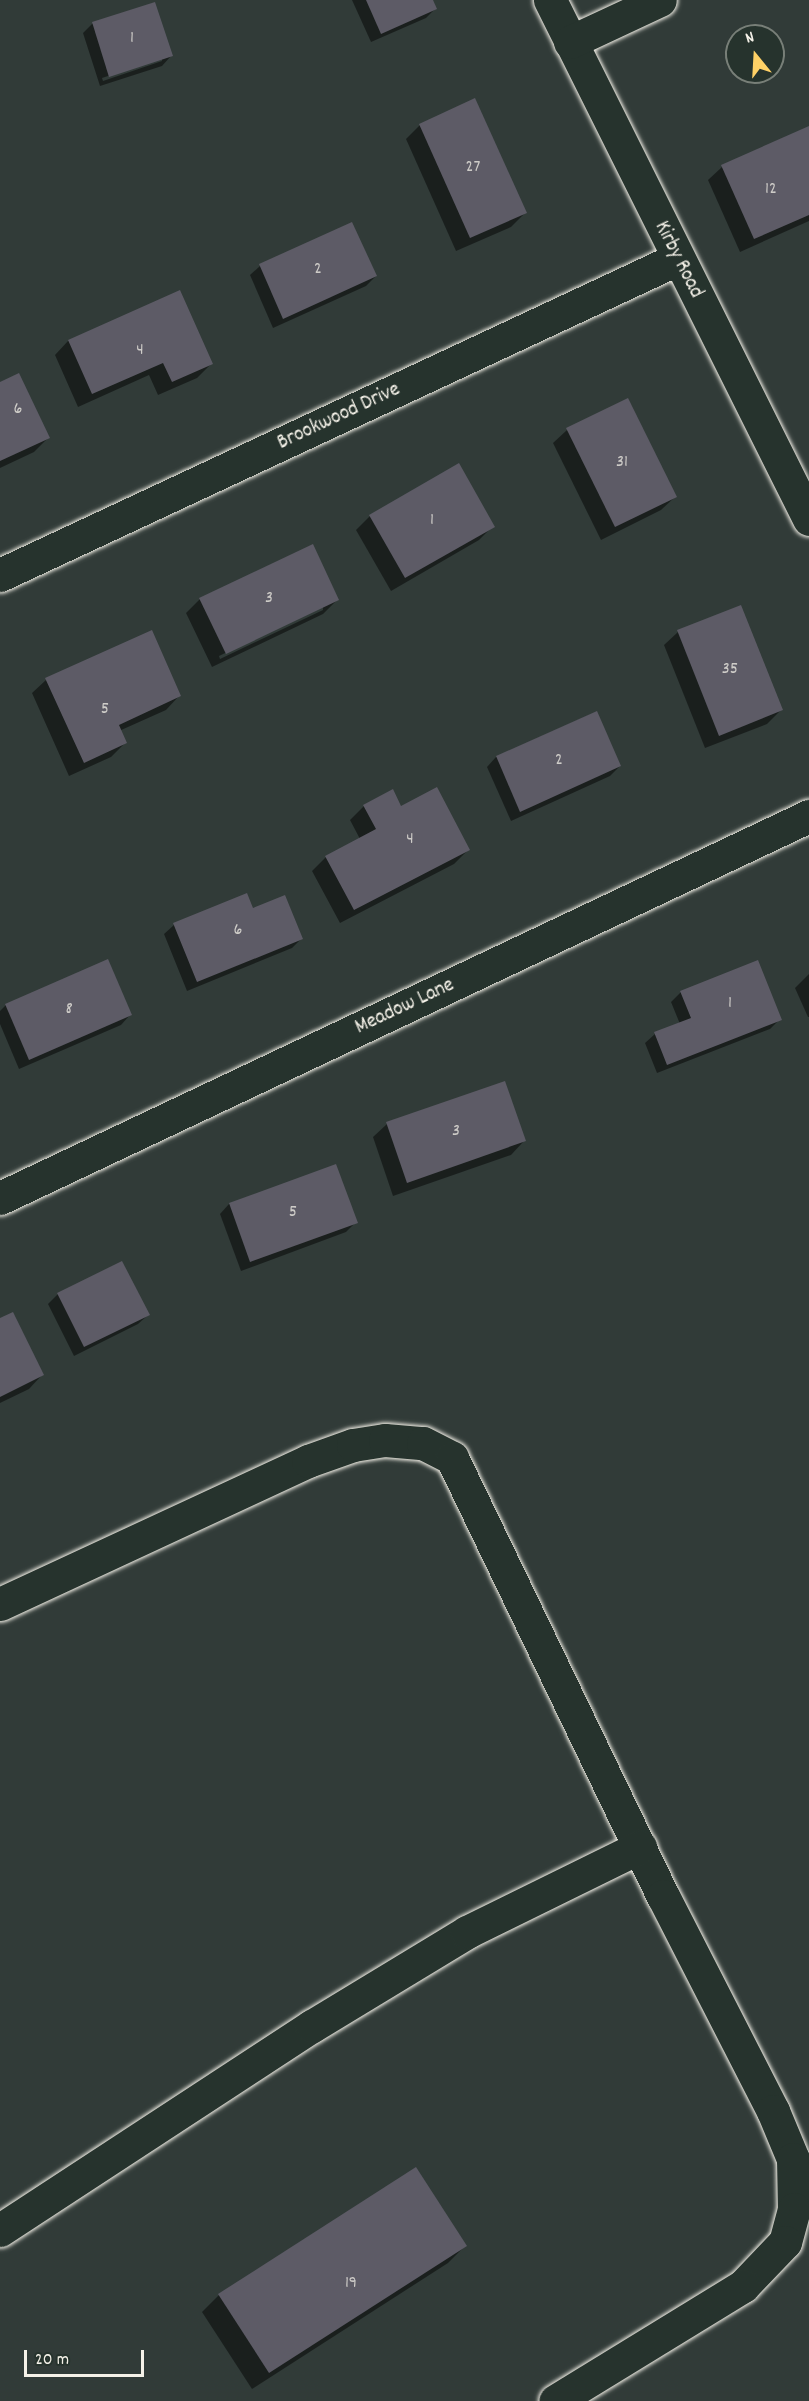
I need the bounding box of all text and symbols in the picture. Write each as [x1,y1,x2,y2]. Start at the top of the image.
north arrow [725,24,785,84]
text: N [743,26,757,50]
house number: 1 [130,28,134,50]
house number: 27 [466,157,480,179]
house number: 12 [765,179,777,201]
street label: Kirby Road [648,217,708,303]
house number: 2 [314,259,322,281]
house number: 4 [136,340,144,362]
street label: Brookwood Drive [274,378,404,456]
house number: 6 [14,399,22,421]
house number: 31 [616,452,628,474]
house number: 1 [430,510,434,532]
house number: 3 [265,588,273,610]
house number: 35 [722,659,738,681]
house number: 5 [101,699,109,721]
house number: 2 [555,750,563,772]
house number: 4 [406,829,414,851]
house number: 6 [234,920,242,942]
street label: Meadow Lane [352,973,458,1041]
house number: 1 [728,993,732,1015]
house number: 8 [65,999,73,1021]
house number: 3 [452,1121,460,1143]
house number: 5 [289,1202,297,1224]
house number: 19 [345,2273,357,2295]
scale bar [27,2338,147,2376]
text: 20 m [35,2348,69,2373]

